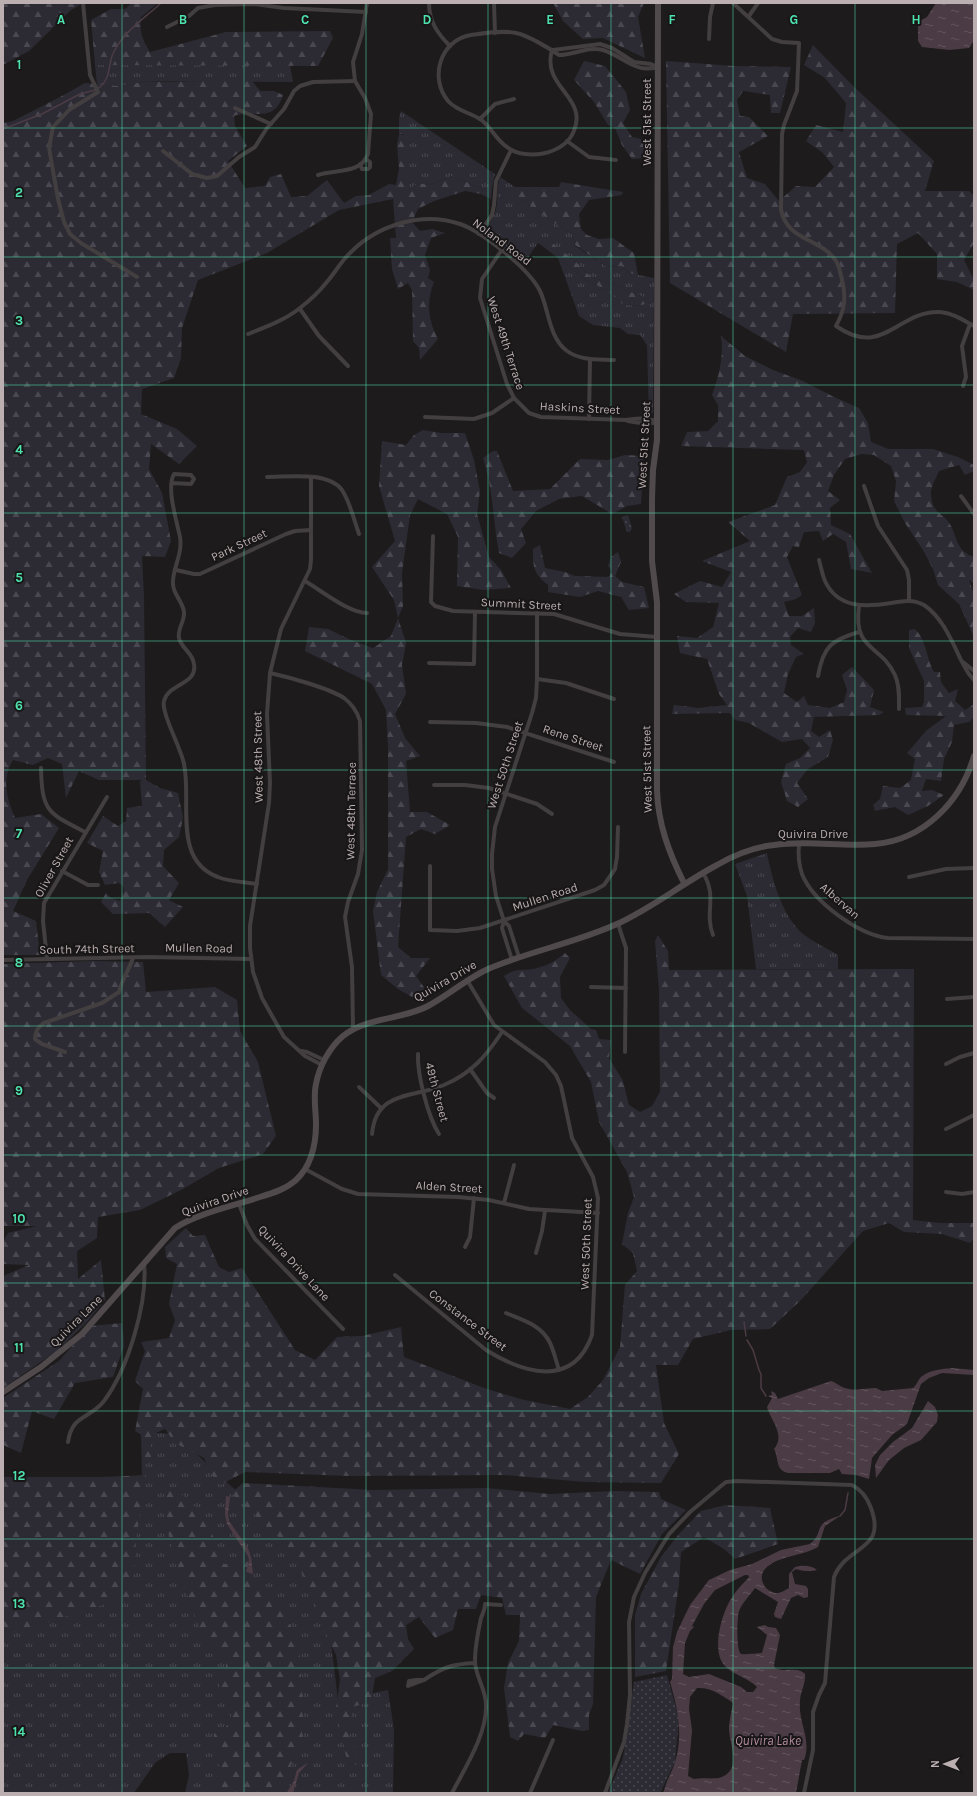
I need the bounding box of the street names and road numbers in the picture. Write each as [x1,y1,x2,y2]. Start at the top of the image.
street label: West 51st Street [640,78,654,166]
street label: Noland Road [470,215,534,269]
street label: West 49th Terrace [484,295,528,391]
street label: Haskins Street [539,399,621,417]
street label: West 51st Street [635,400,653,489]
street label: Park Street [209,526,270,564]
street label: Summit Street [480,595,562,613]
street label: West 48th Street [250,711,266,803]
street label: West 50th Street [484,719,526,811]
street label: Rene Street [541,722,605,754]
street label: West 51st Street [639,725,655,813]
street label: West 48th Terrace [343,762,359,860]
street label: Quivira Drive [778,827,848,841]
street label: Oliver Street [32,834,77,900]
street label: Mullen Road [510,880,580,914]
street label: Albervan [817,880,863,922]
street label: Mullen Road [165,940,233,956]
street label: South 74th Street [39,941,135,957]
street label: Quivira Drive [411,957,479,1005]
street label: 49th Street [422,1061,452,1124]
street label: Alden Street [415,1178,483,1196]
street label: Quivira Drive [180,1183,250,1219]
street label: West 50th Street [577,1197,595,1290]
street label: Quivira Drive Lane [255,1222,333,1304]
street label: Constance Street [426,1286,510,1354]
street label: Quivira Lane [47,1292,105,1350]

